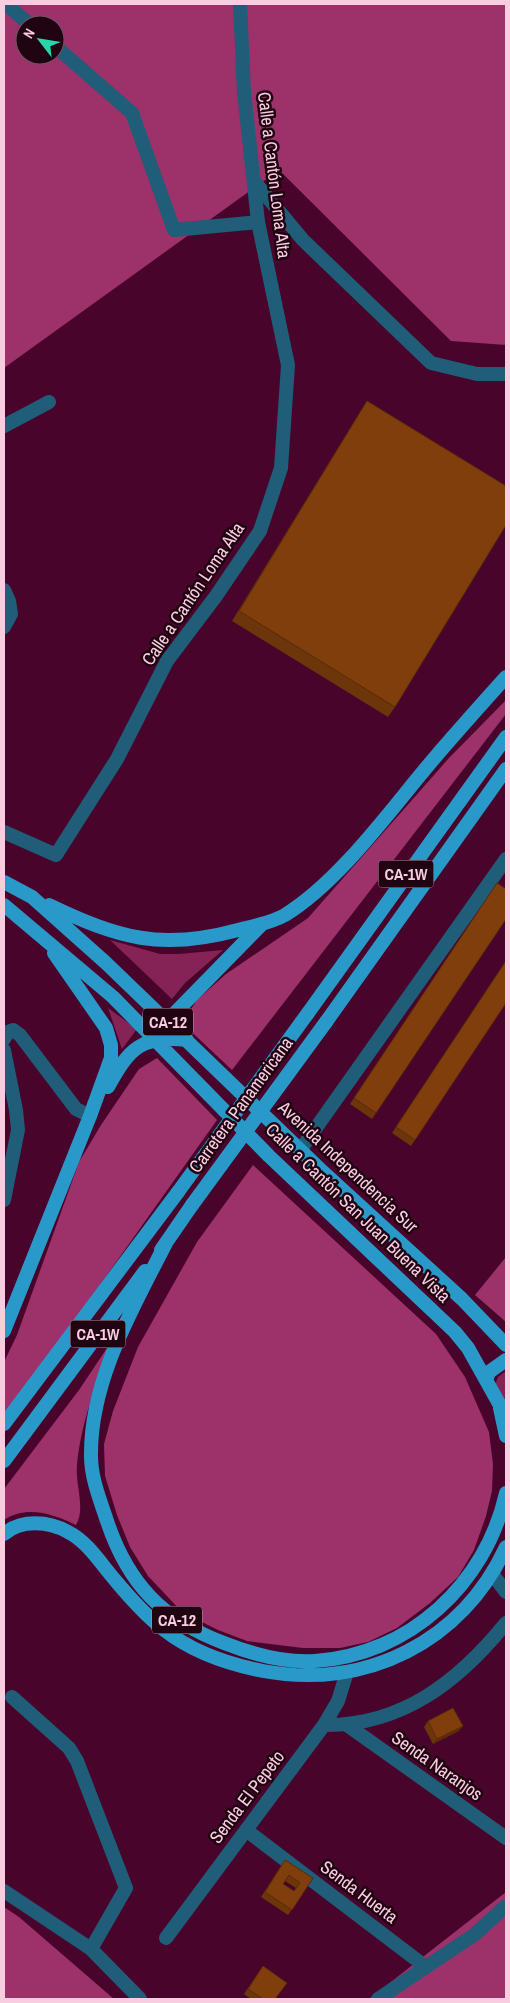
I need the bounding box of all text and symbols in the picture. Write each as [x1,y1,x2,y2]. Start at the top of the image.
north arrow [15,15,65,65]
text: N [19,25,39,41]
street label: Calle a Cantón Loma Alta [252,90,297,260]
street label: Calle a Cantón Loma Alta [135,517,250,670]
road number: CA-1W [378,861,434,888]
road number: CA-12 [143,1009,193,1036]
street label: Carretera Panamericana [183,1032,298,1178]
street label: Avenida Independencia Sur [272,1094,424,1238]
street label: Calle a Cantón San Juan Buena Vista [260,1117,456,1308]
road number: CA-1W [70,1320,126,1348]
road number: CA-12 [152,1606,202,1634]
street label: Senda Naranjos [387,1725,488,1806]
street label: Senda El Pepeto [203,1745,290,1848]
street label: Senda Huerta [315,1854,403,1929]

